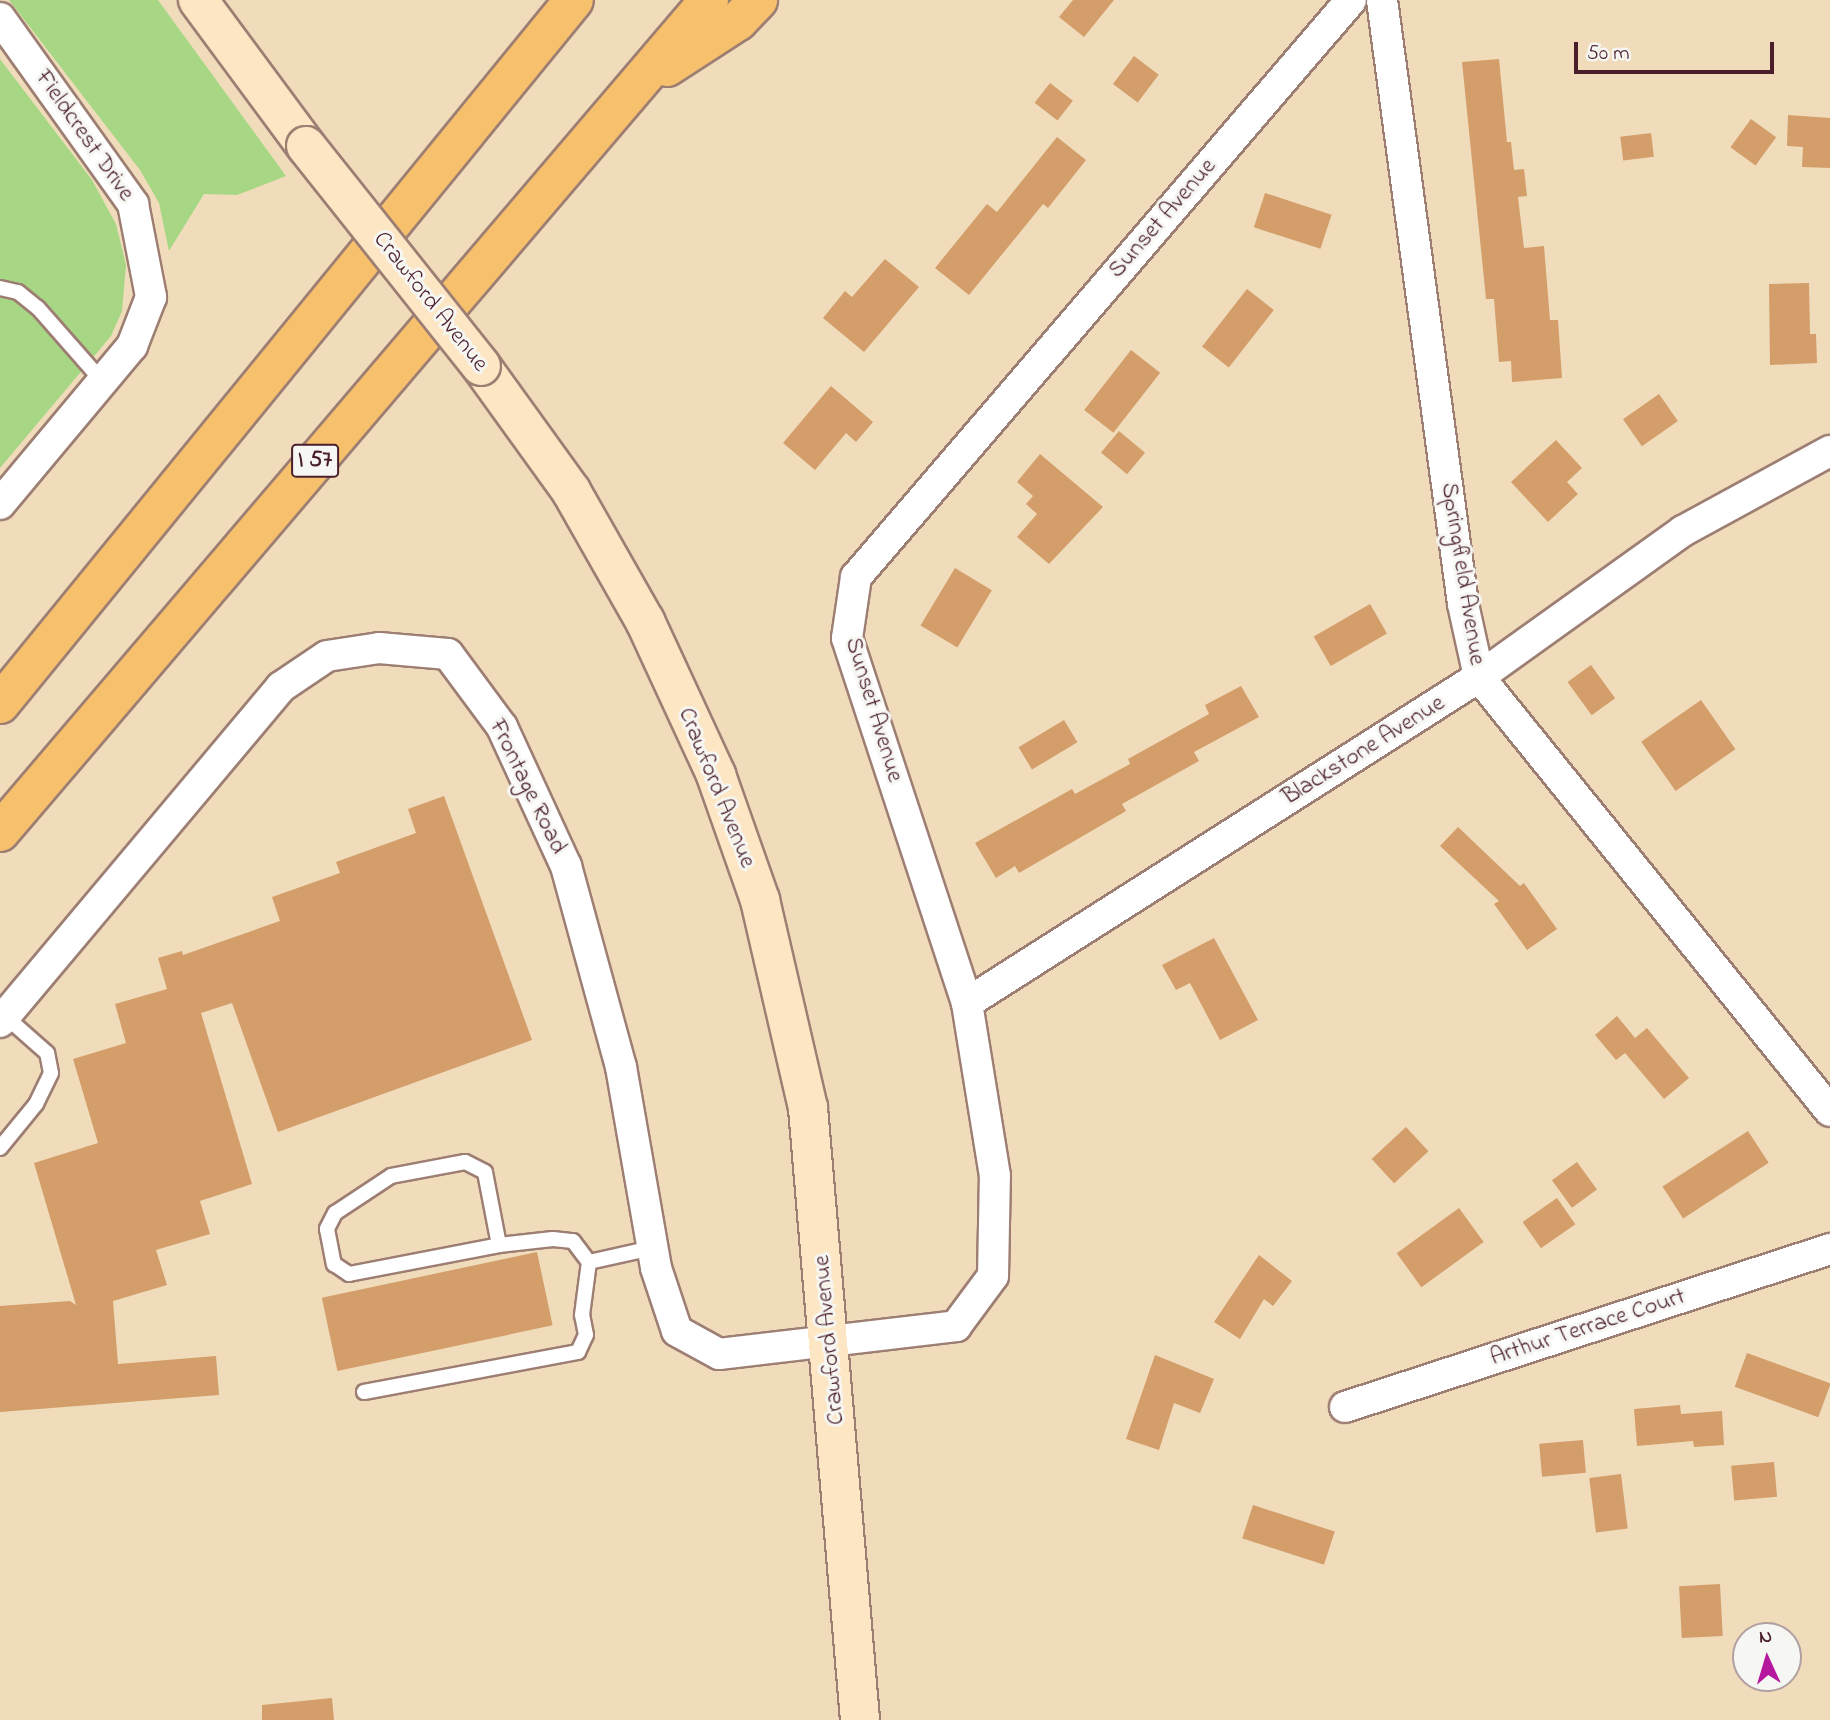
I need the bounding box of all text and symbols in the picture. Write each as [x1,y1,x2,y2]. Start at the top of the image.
scale bar [1578,28,1778,72]
text: 50 m [1587,39,1630,69]
street label: Fieldcrest Drive [28,65,140,207]
street label: Sunset Avenue [1103,153,1223,285]
street label: Crawford Avenue [366,226,494,378]
road number: I 57 [290,442,340,481]
street label: Springfield Avenue [1433,481,1491,667]
street label: Sunset Avenue [837,634,909,786]
street label: Blackstone Avenue [1278,690,1450,812]
street label: Crawford Avenue [671,704,761,872]
street label: Frontage Road [482,715,572,859]
street label: Crawford Avenue [808,1254,852,1426]
street label: Arthur Terrace Court [1487,1283,1689,1373]
north arrow [1732,1622,1802,1692]
text: N [1758,1624,1773,1651]

